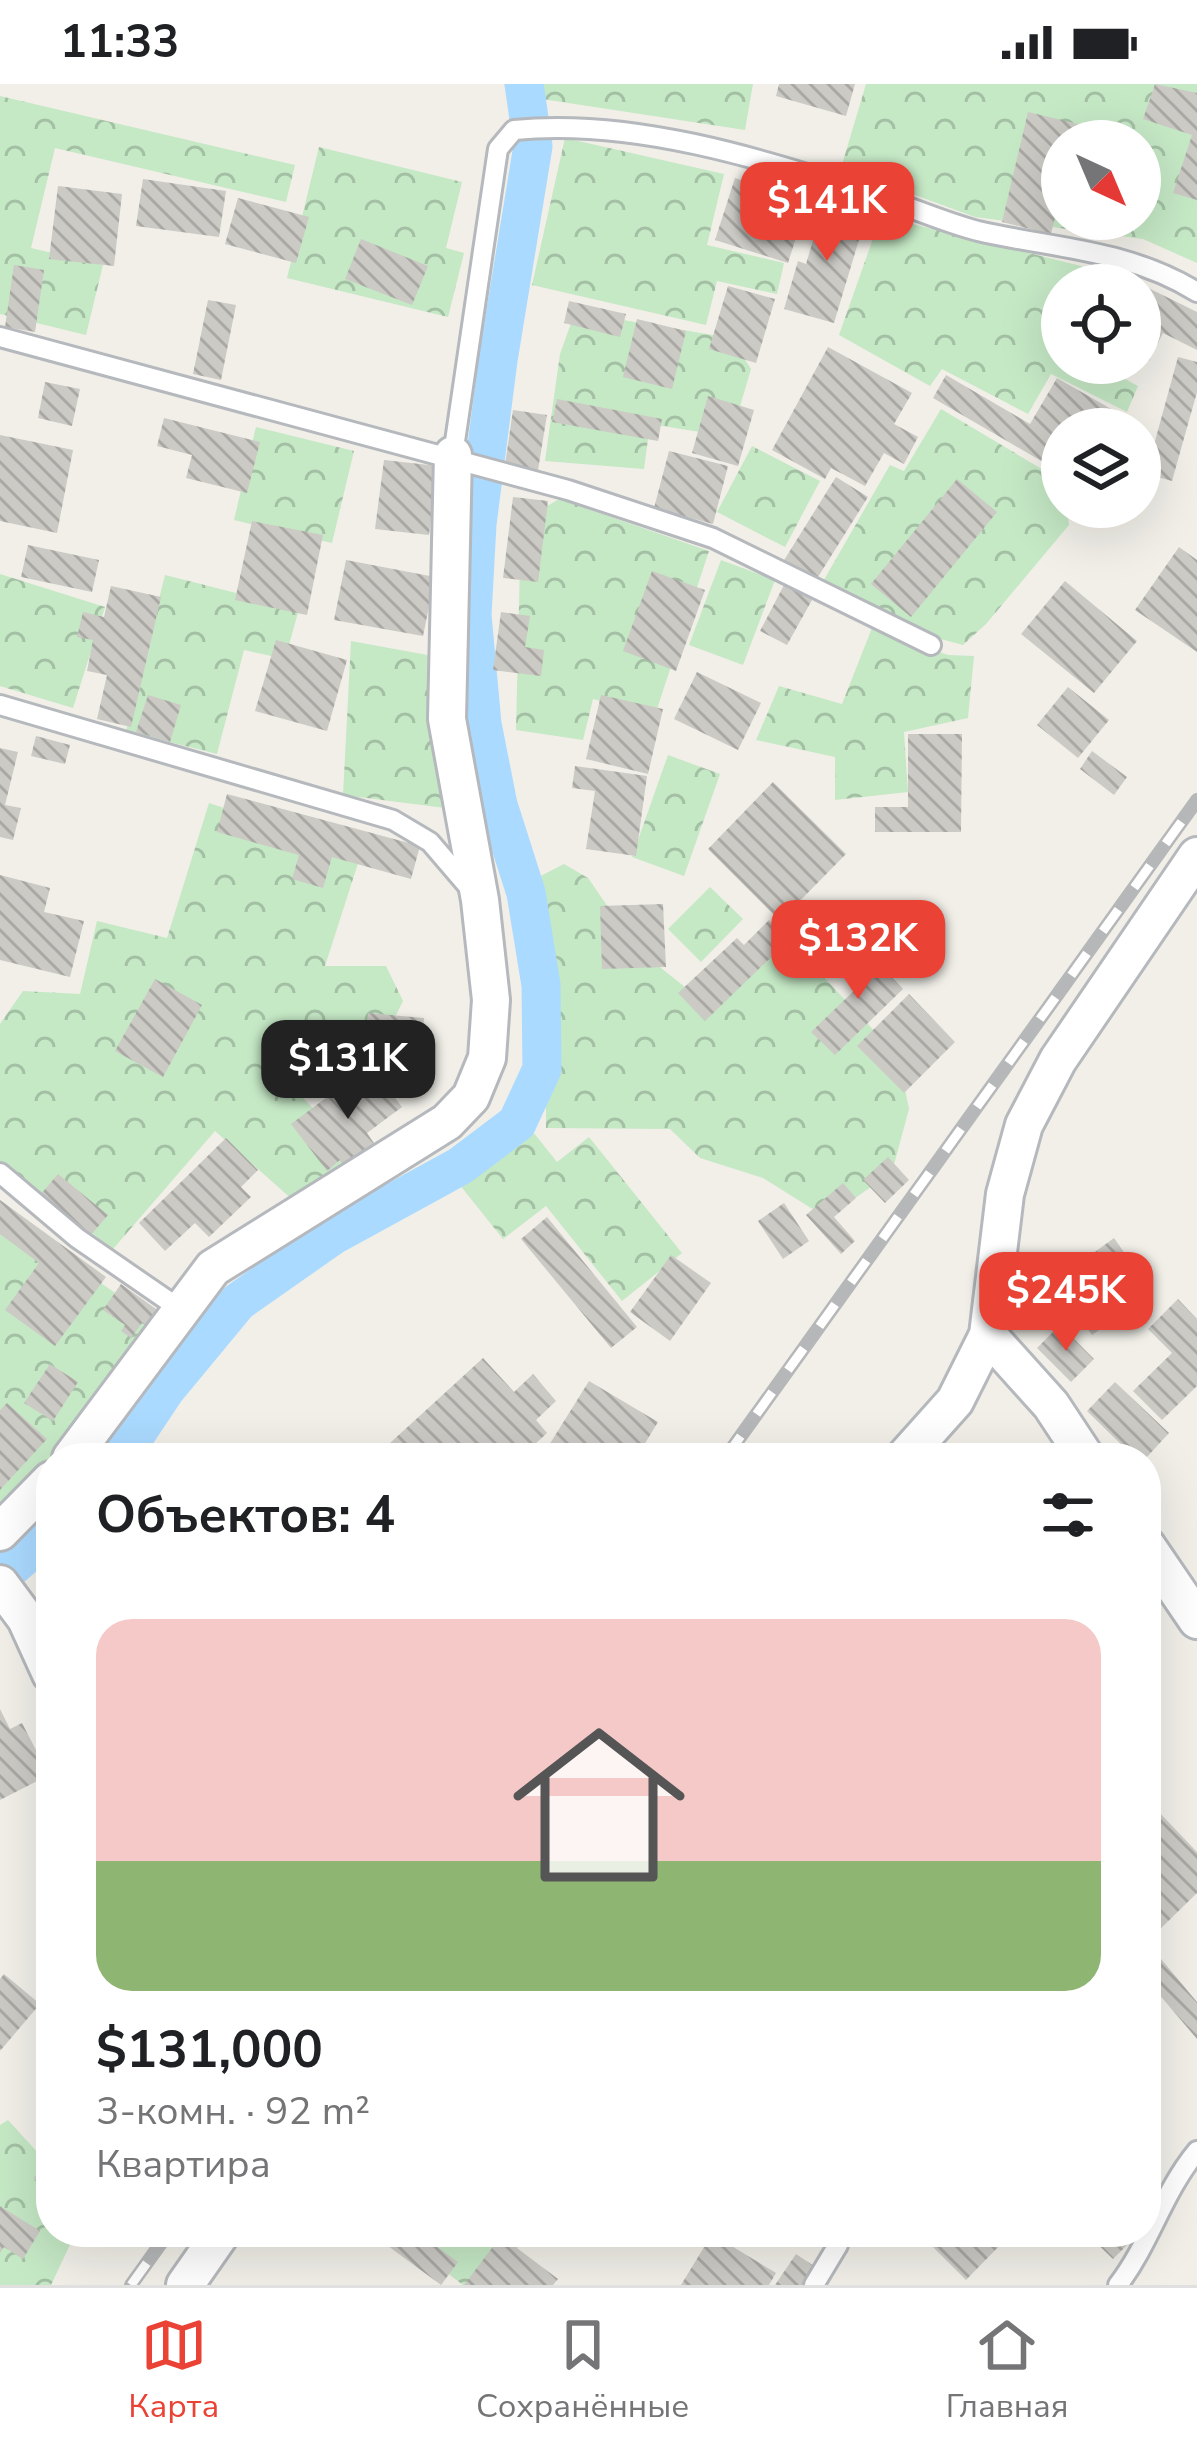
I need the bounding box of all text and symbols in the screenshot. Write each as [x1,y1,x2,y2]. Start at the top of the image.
text: 11:33 [60,12,179,73]
north arrow [1041,120,1161,240]
map controls [1041,120,1161,528]
pin: $141K [743,162,911,264]
text: $141K [767,174,887,227]
button: locate [1041,264,1161,384]
button: layers [1041,408,1161,528]
pin: $132K [774,900,942,1002]
text: $132K [798,912,918,965]
pin: $131K [264,1020,432,1122]
text: $131K [288,1032,408,1085]
pin: $245K [982,1252,1150,1354]
text: $245K [1006,1264,1126,1317]
text: Объектов: 4 [96,1480,395,1550]
icon: filters [1035,1482,1101,1548]
icon: home [491,1697,707,1913]
text: $131,000 [96,2015,323,2085]
text: 3-комн. · 92 m² [96,2085,370,2138]
text: Квартира [96,2138,271,2191]
tab: Карта [128,2312,219,2429]
tab: Сохранённые [476,2312,689,2429]
tab: Главная [946,2312,1069,2429]

